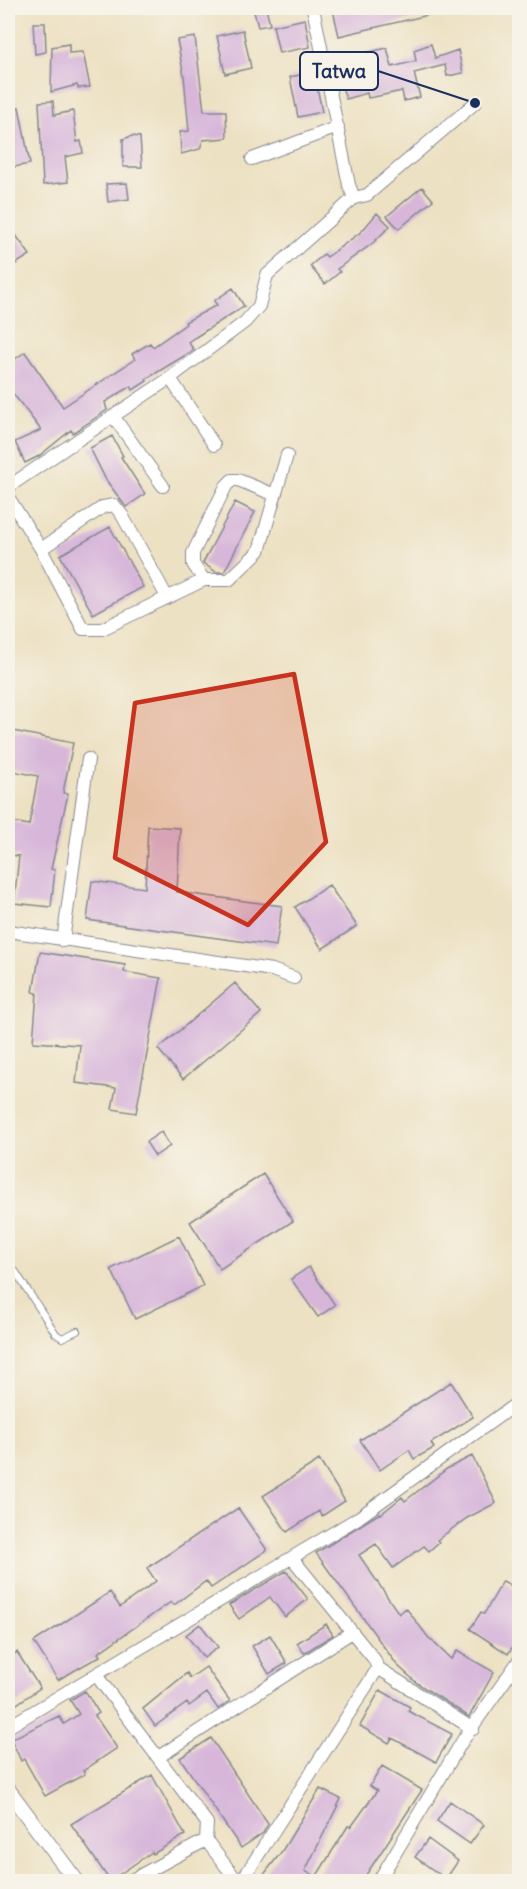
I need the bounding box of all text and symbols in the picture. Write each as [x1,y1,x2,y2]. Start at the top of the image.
callout: Tatwa [300,52,378,90]
text: Tatwa [312,58,367,83]

